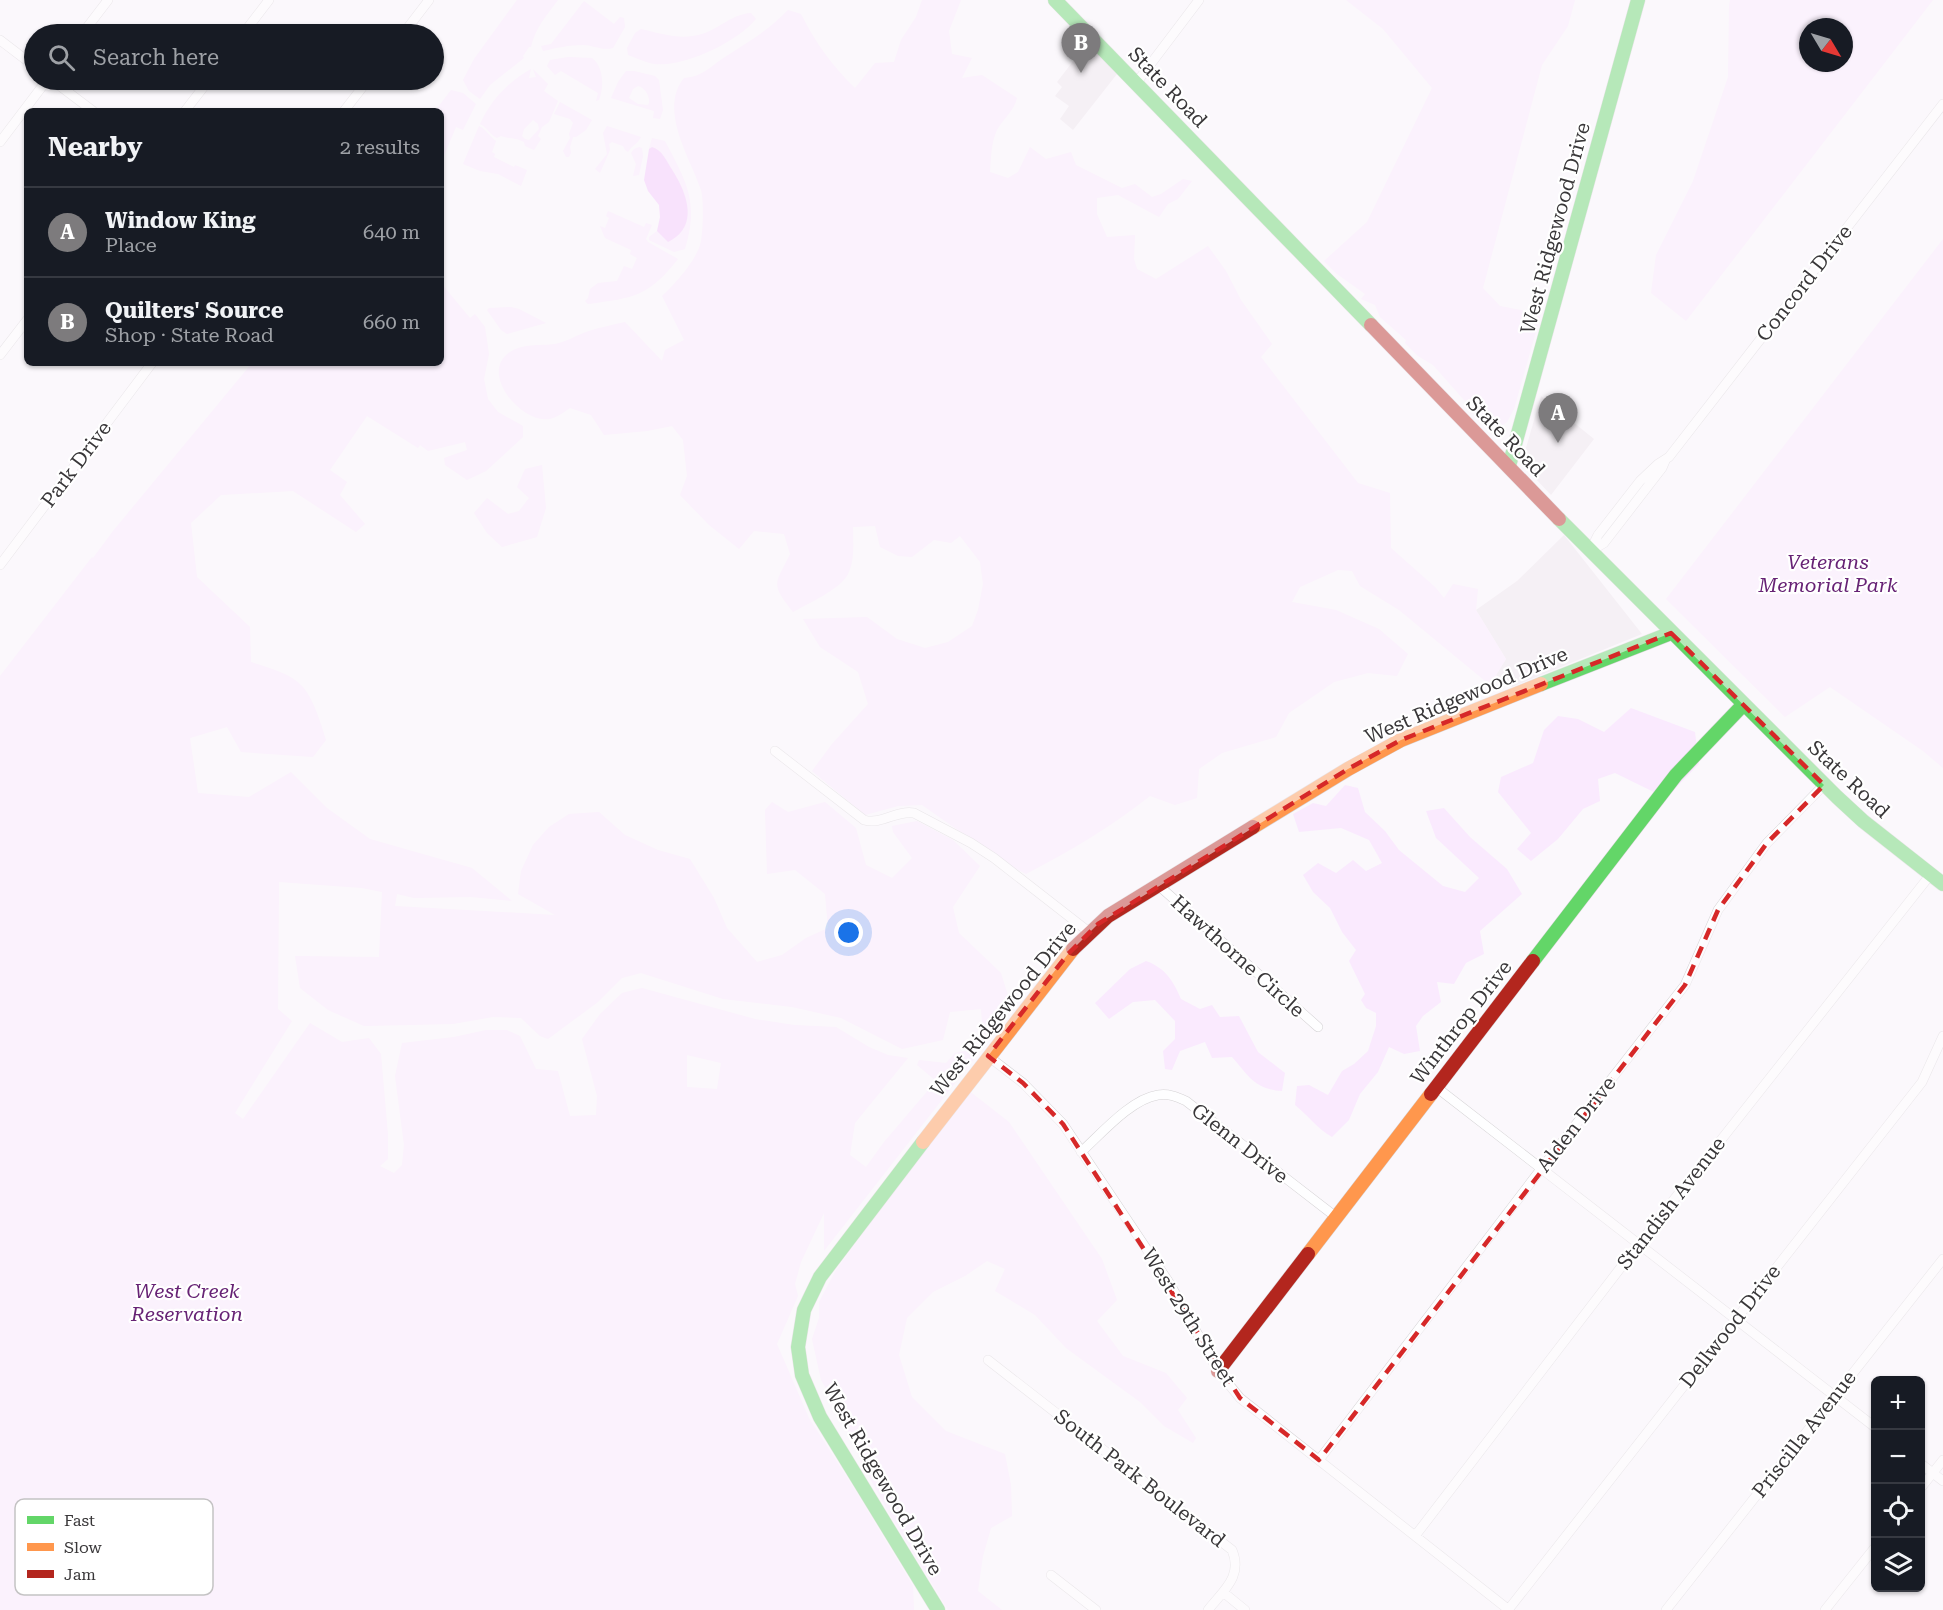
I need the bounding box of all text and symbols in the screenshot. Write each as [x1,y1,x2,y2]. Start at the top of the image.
north arrow [1799,18,1853,72]
pin: B [1062,23,1100,73]
search box [24,24,444,90]
icon: search [45,41,78,74]
street label: State Road [1124,42,1212,132]
text: Search here [93,45,219,70]
street label: West Ridgewood Drive [1515,120,1595,336]
text: Nearby [48,132,142,162]
text: 2 results [340,135,420,159]
text: Window King [105,208,256,233]
text: A [60,220,75,244]
text: 640 m [363,220,420,244]
street label: Concord Drive [1751,220,1857,346]
text: Place [105,233,157,257]
text: Quilters' Source [105,298,284,323]
text: B [60,310,75,334]
text: 660 m [363,310,420,334]
text: Shop · State Road [105,323,274,347]
street label: State Road [1462,391,1550,481]
pin: A [1538,394,1578,443]
street label: Park Drive [36,416,116,512]
park label: Veterans Memorial Park [1757,550,1898,597]
street label: West Ridgewood Drive [1361,641,1571,749]
street label: State Road [1803,735,1895,823]
street label: Hawthorne Circle [1166,890,1310,1022]
street label: West Ridgewood Drive [925,917,1081,1101]
your location [834,918,863,947]
street label: Winthrop Drive [1405,955,1517,1089]
street label: Alden Drive [1531,1072,1621,1176]
street label: Glenn Drive [1187,1098,1293,1188]
street label: Standish Avenue [1612,1132,1730,1274]
street label: West 29th Street [1137,1244,1241,1391]
street label: Dellwood Drive [1675,1260,1785,1392]
park label: West Creek Reservation [130,1279,243,1326]
street label: Priscilla Avenue [1747,1366,1861,1502]
map controls [1871,1376,1925,1592]
button: + [1871,1376,1925,1430]
street label: West Ridgewood Drive [818,1379,948,1579]
street label: South Park Boulevard [1050,1404,1230,1552]
button: − [1871,1430,1925,1484]
button: locate [1871,1484,1925,1538]
legend [15,1499,213,1595]
text: Fast [64,1511,95,1530]
text: Slow [64,1538,102,1557]
button: layers [1871,1538,1925,1592]
text: Jam [64,1565,96,1584]

